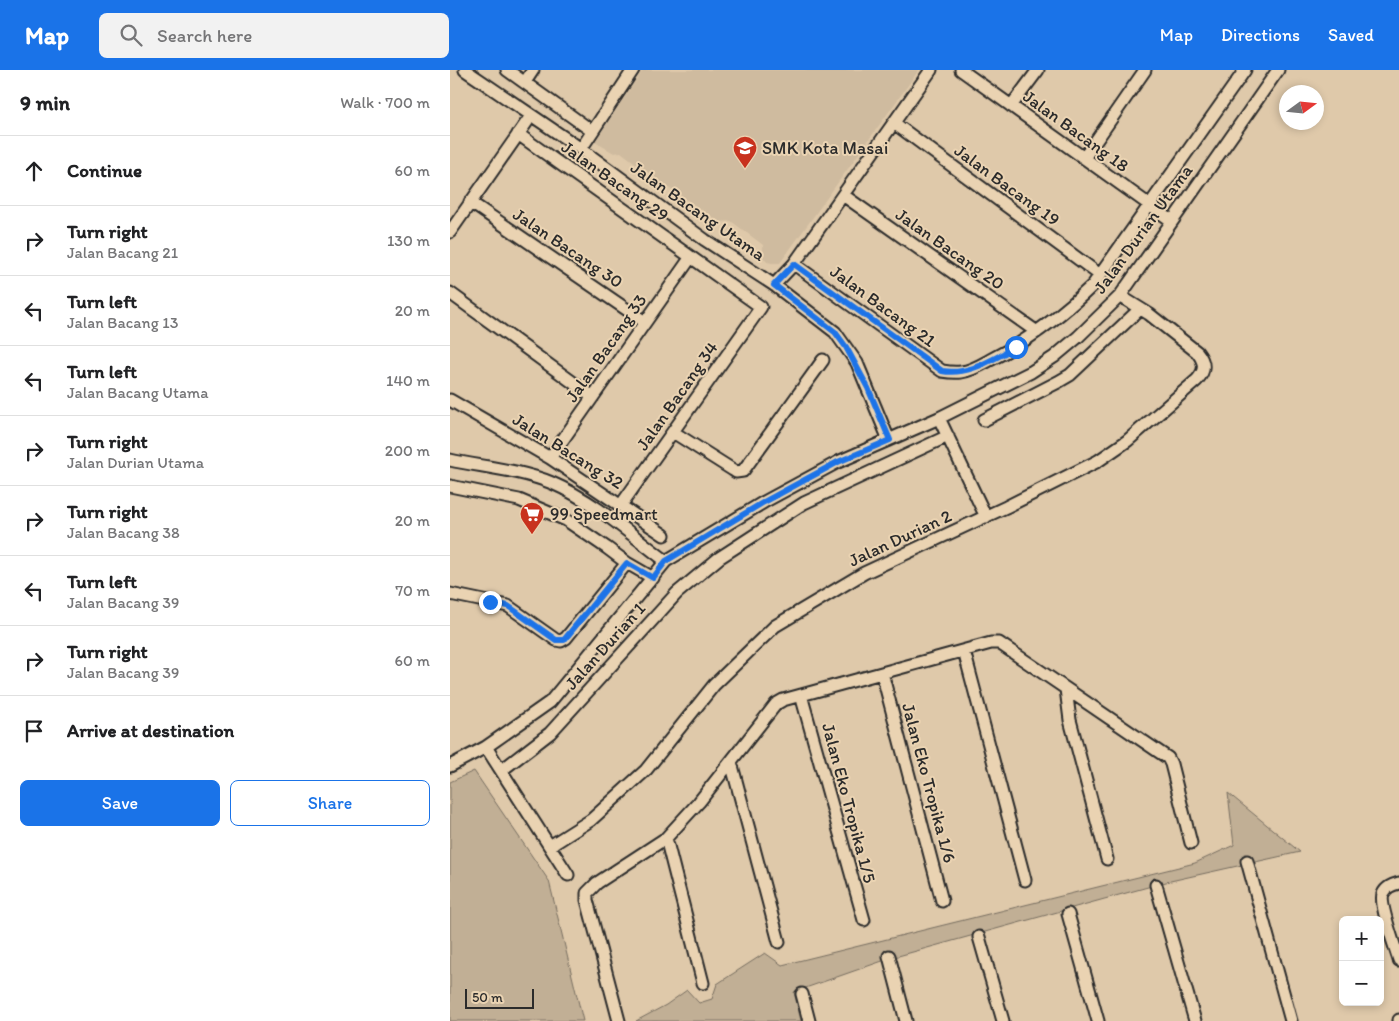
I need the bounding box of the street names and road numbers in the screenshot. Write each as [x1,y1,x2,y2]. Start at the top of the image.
street label: Jalan Bacang 18 [1019,85,1133,177]
street label: Jalan Bacang 29 [557,136,673,226]
street label: Jalan Bacang 19 [950,139,1064,231]
street label: Jalan Bacang Utama [626,156,770,266]
street label: Jalan Durian Utama [1089,160,1198,298]
street label: Jalan Bacang 30 [509,203,627,293]
street label: Jalan Bacang 20 [891,203,1009,295]
street label: Jalan Bacang 21 [826,260,940,352]
street label: Jalan Bacang 33 [561,290,652,406]
street label: Jalan Bacang 34 [631,337,723,455]
street label: Jalan Bacang 32 [509,408,628,494]
street label: Jalan Durian 2 [845,504,955,571]
street label: Jalan Durian 1 [560,598,650,694]
street label: Jalan Eko Tropika 1/6 [897,701,961,865]
street label: Jalan Eko Tropika 1/5 [817,721,881,885]

